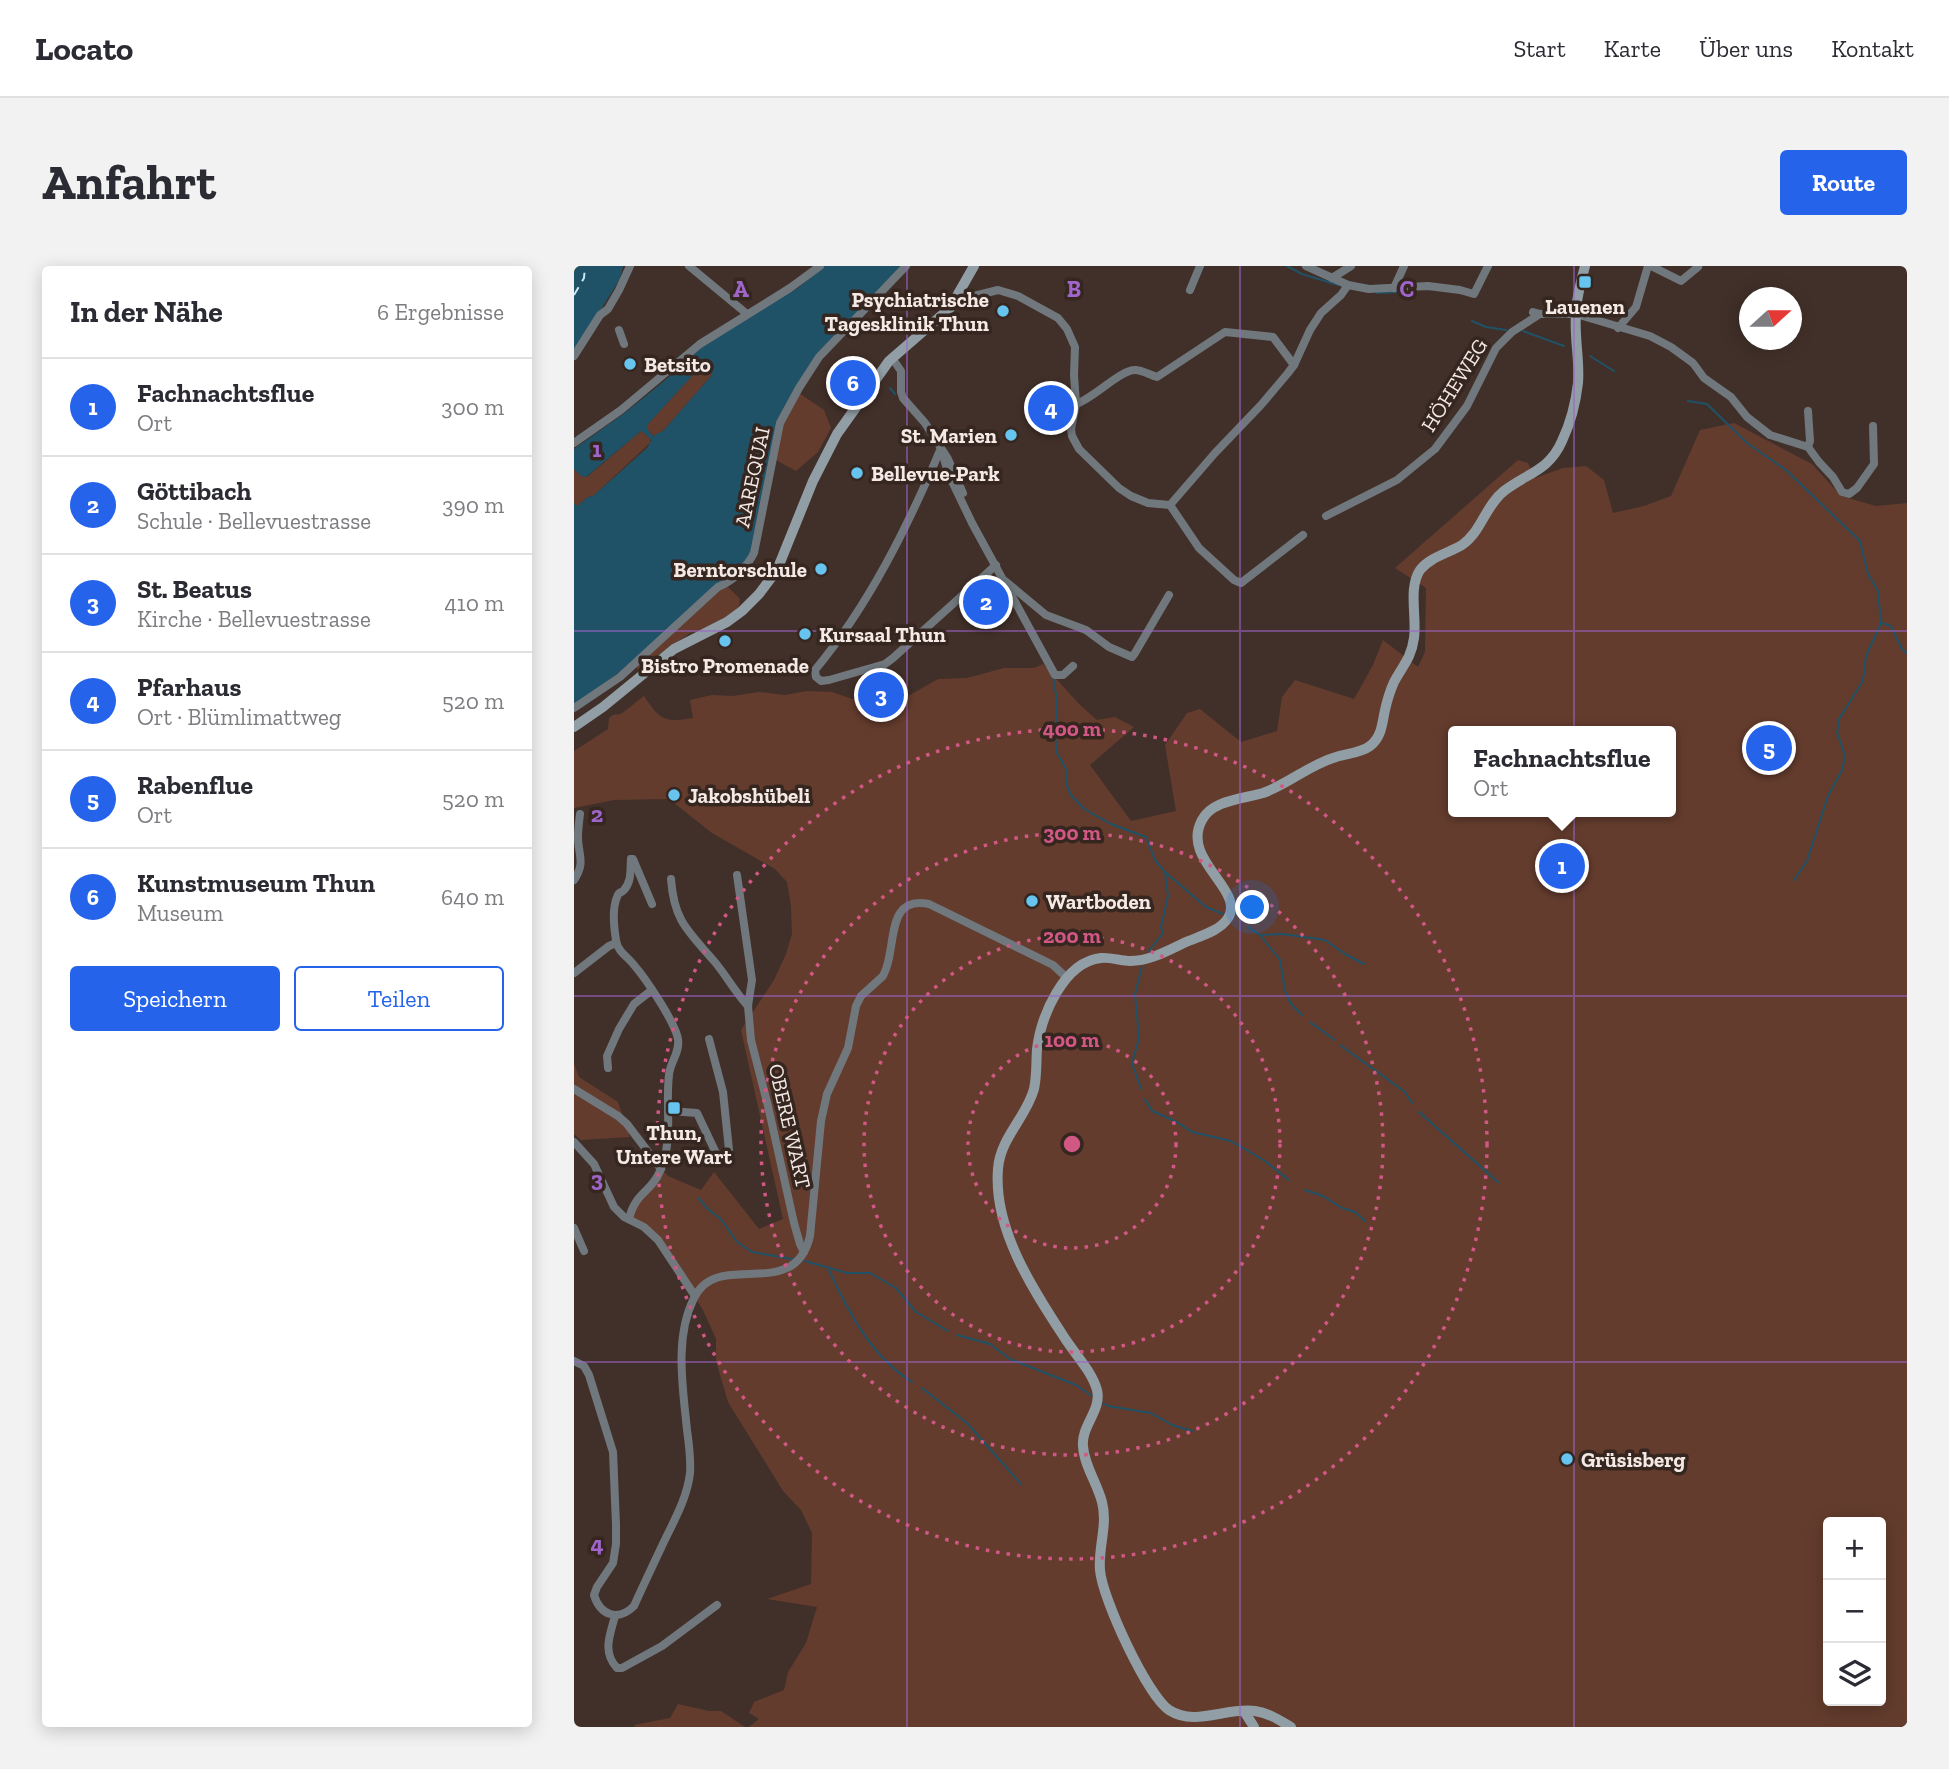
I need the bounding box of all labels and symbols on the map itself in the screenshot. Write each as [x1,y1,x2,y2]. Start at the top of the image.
marker: Lauenen [1577,274,1593,290]
text: A [733,275,749,303]
text: B [1067,275,1081,303]
text: C [1400,275,1414,303]
place label: Psychiatrische Tagesklinik Thun [825,287,990,336]
north arrow [1739,287,1802,350]
place label: Lauenen [1545,294,1625,319]
marker: Psychiatrische Tagesklinik Thun [995,303,1011,319]
street label: HÖHEWEG [1415,334,1493,436]
place label: Betsito [644,352,711,377]
marker: Betsito [622,356,638,372]
pin: 6 [830,357,876,409]
pin: 4 [1028,382,1074,434]
place label: St. Marien [901,423,998,448]
street label: AAREQUAI [729,424,775,530]
marker: St. Marien [1003,427,1019,443]
text: 1 [592,435,602,463]
place label: Bellevue-Park [871,461,1000,486]
marker: Bellevue-Park [849,465,865,481]
place label: Berntorschule [673,557,807,582]
marker: Berntorschule [813,561,829,577]
pin: 2 [963,576,1009,628]
place label: Kursaal Thun [819,622,946,647]
marker: Kursaal Thun [797,626,813,642]
marker: Bistro Promenade [717,633,733,649]
place label: Bistro Promenade [641,653,809,678]
pin: 3 [858,669,904,721]
text: 400 m [1043,716,1102,741]
pin: 5 [1746,722,1792,774]
place label: Jakobshübeli [688,783,810,808]
marker: Jakobshübeli [666,787,682,803]
text: 2 [591,800,603,828]
text: 300 m [1043,820,1101,845]
pin: 1 [1539,840,1585,892]
place label: Wartboden [1046,889,1152,914]
your location [1235,890,1269,924]
marker: Wartboden [1024,893,1040,909]
text: 200 m [1043,923,1101,948]
text: 100 m [1045,1027,1100,1052]
street label: OBERE WART [764,1061,816,1191]
marker: Thun, Untere Wart [666,1100,682,1116]
place label: Thun, Untere Wart [616,1120,733,1169]
centre of rings [1060,1132,1084,1156]
text: 3 [591,1165,603,1193]
place label: Grüsisberg [1581,1447,1685,1472]
marker: Grüsisberg [1559,1451,1575,1467]
text: 4 [590,1530,604,1558]

